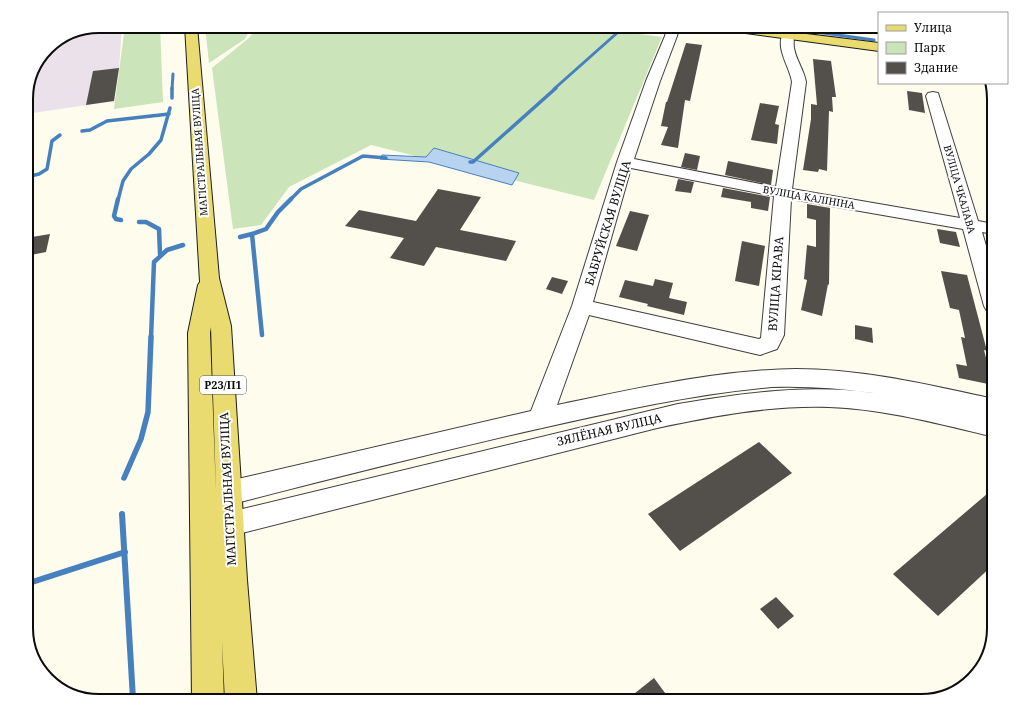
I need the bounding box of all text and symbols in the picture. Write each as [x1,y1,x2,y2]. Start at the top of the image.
legend [878,12,1008,84]
text: Улица [914,19,952,36]
text: Парк [914,39,946,56]
text: Здание [914,59,958,76]
street label: МАГІСТРАЛЬНАЯ ВУЛІЦА [187,87,210,216]
street label: ВУЛІЦА ЧКАЛАВА [941,143,980,236]
street label: БАБРУЙСКАЯ ВУЛІЦА [580,157,635,288]
street label: ВУЛІЦА КАЛІНІНА [762,182,857,212]
street label: ВУЛІЦА КІРАВА [764,235,787,332]
road number: Р23/П1 [200,376,246,394]
street label: ЗЯЛЁНАЯ ВУЛІЦА [555,409,664,450]
street label: МАГІСТРАЛЬНАЯ ВУЛІЦА [215,411,240,566]

